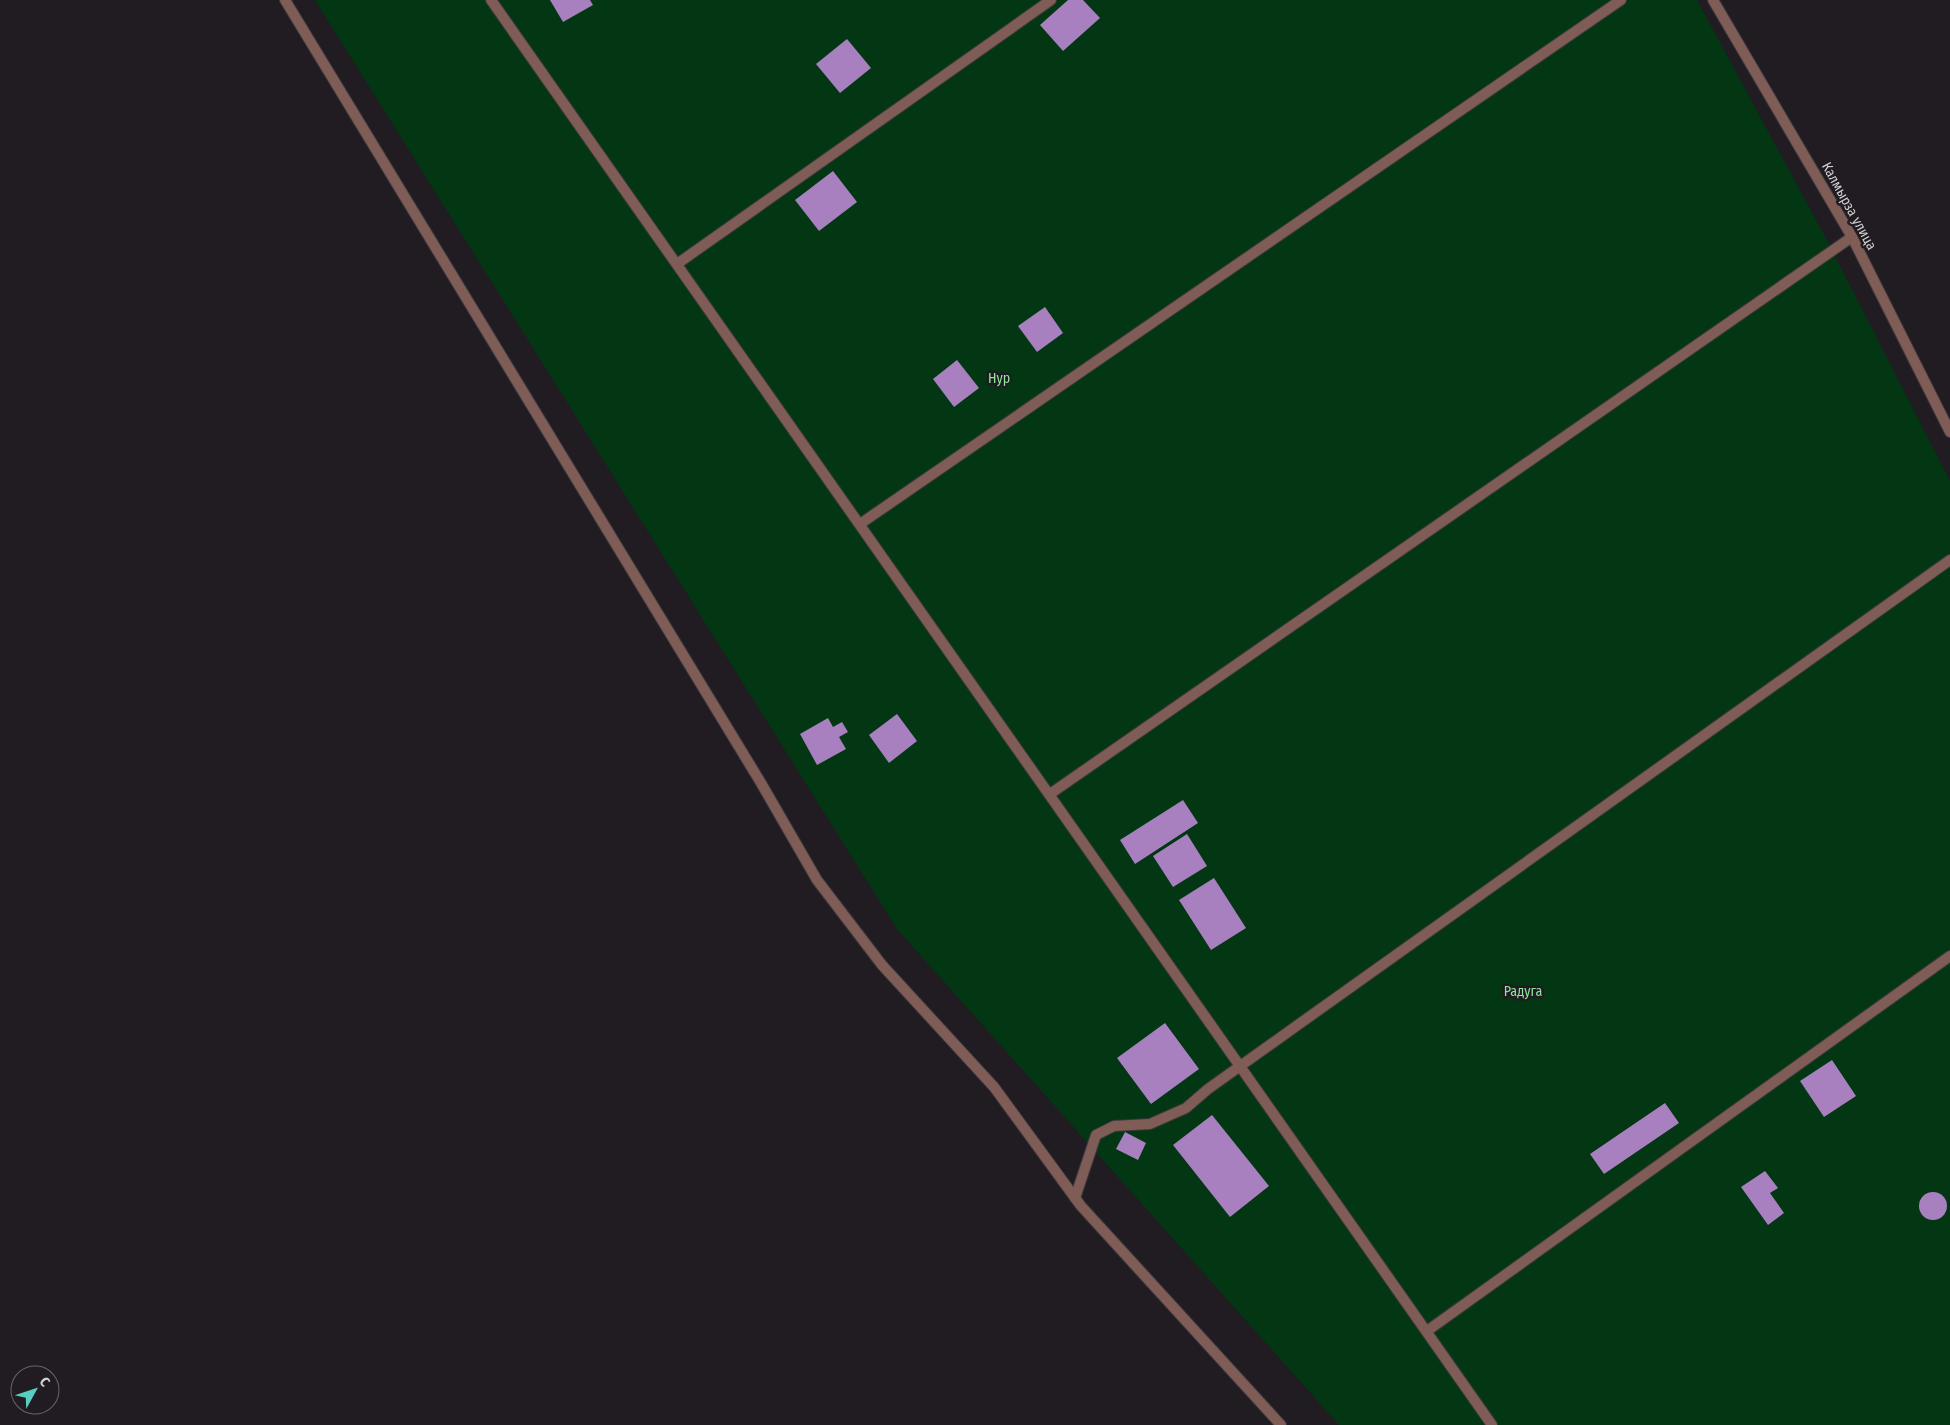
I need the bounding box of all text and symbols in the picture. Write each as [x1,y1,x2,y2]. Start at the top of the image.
street label: Калмырза улица [1818,159,1880,253]
park label: Нур [988,370,1010,387]
park label: Радуга [1504,983,1542,1000]
north arrow [10,1365,60,1415]
text: С [36,1374,54,1391]

